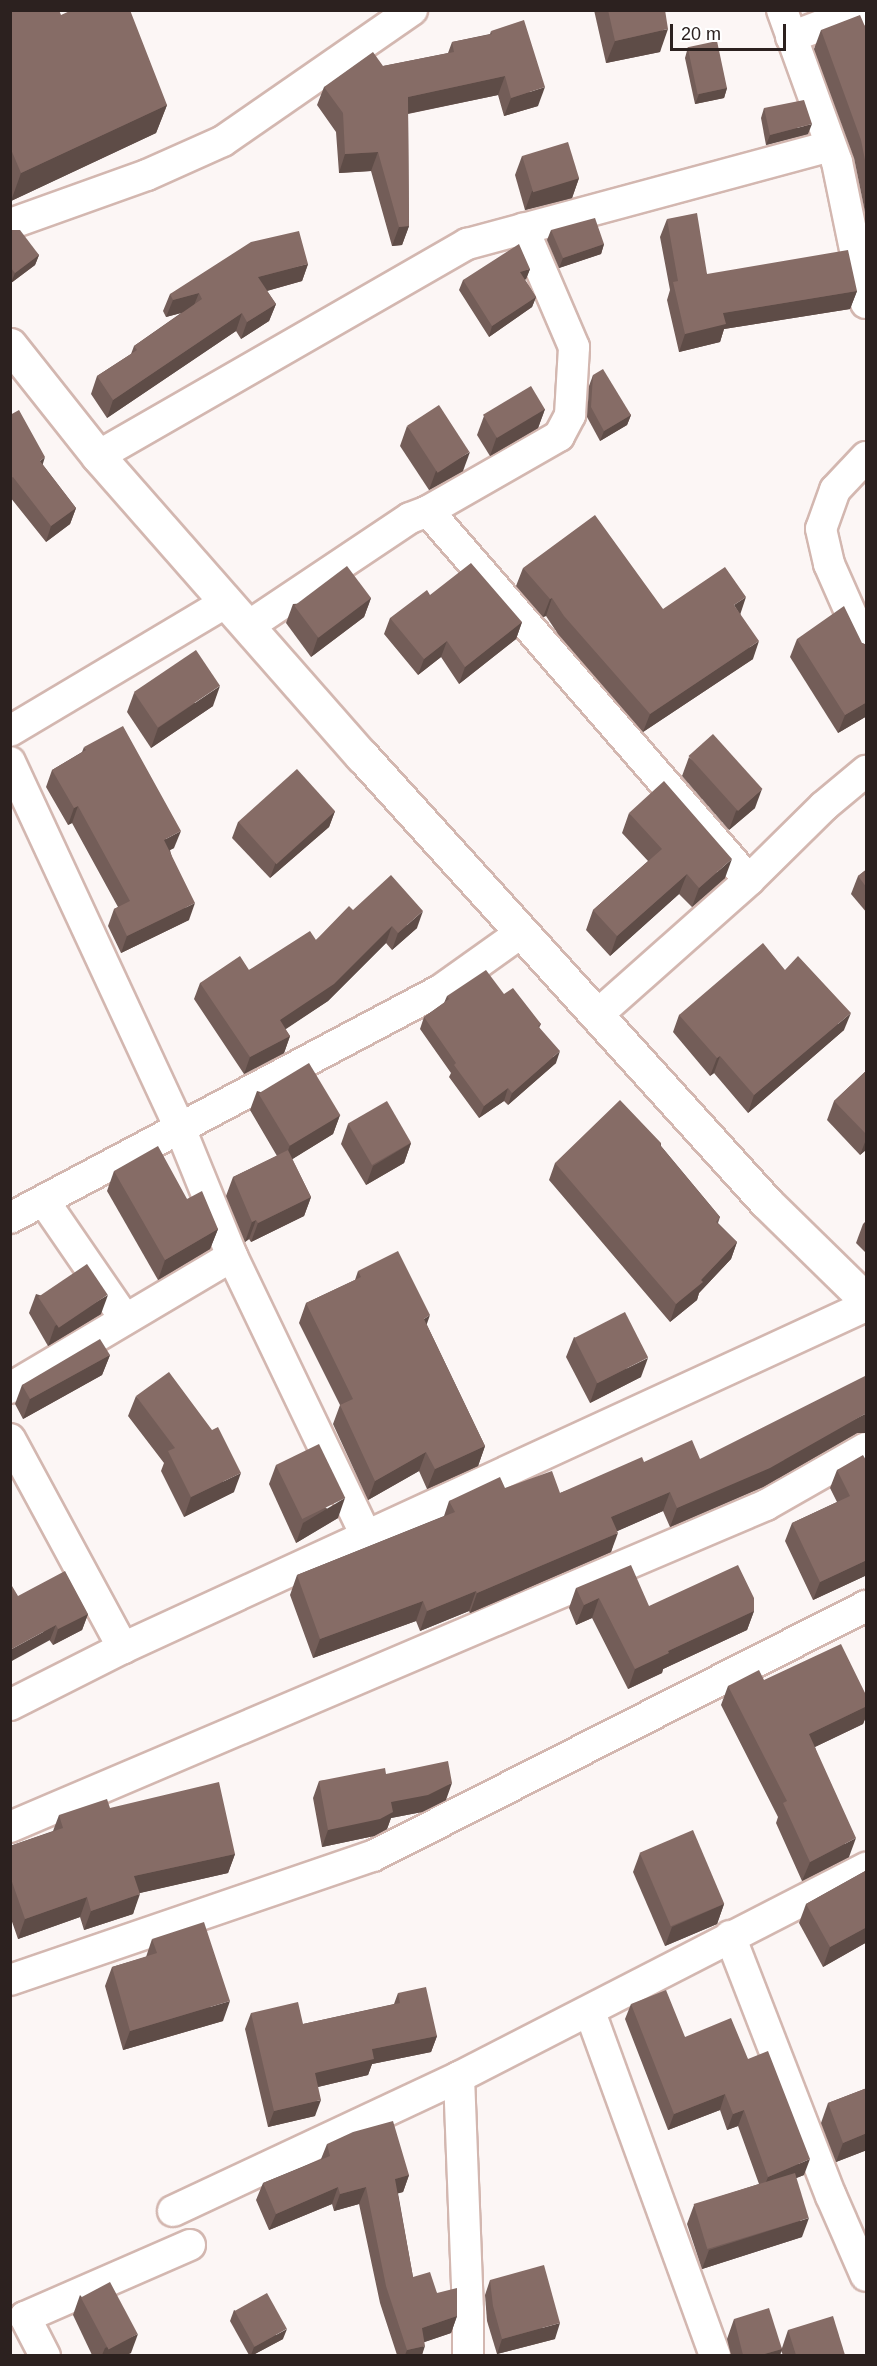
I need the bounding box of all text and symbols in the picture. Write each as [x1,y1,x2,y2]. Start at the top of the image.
scale bar [673,12,788,50]
text: 20 m [681,24,721,44]

